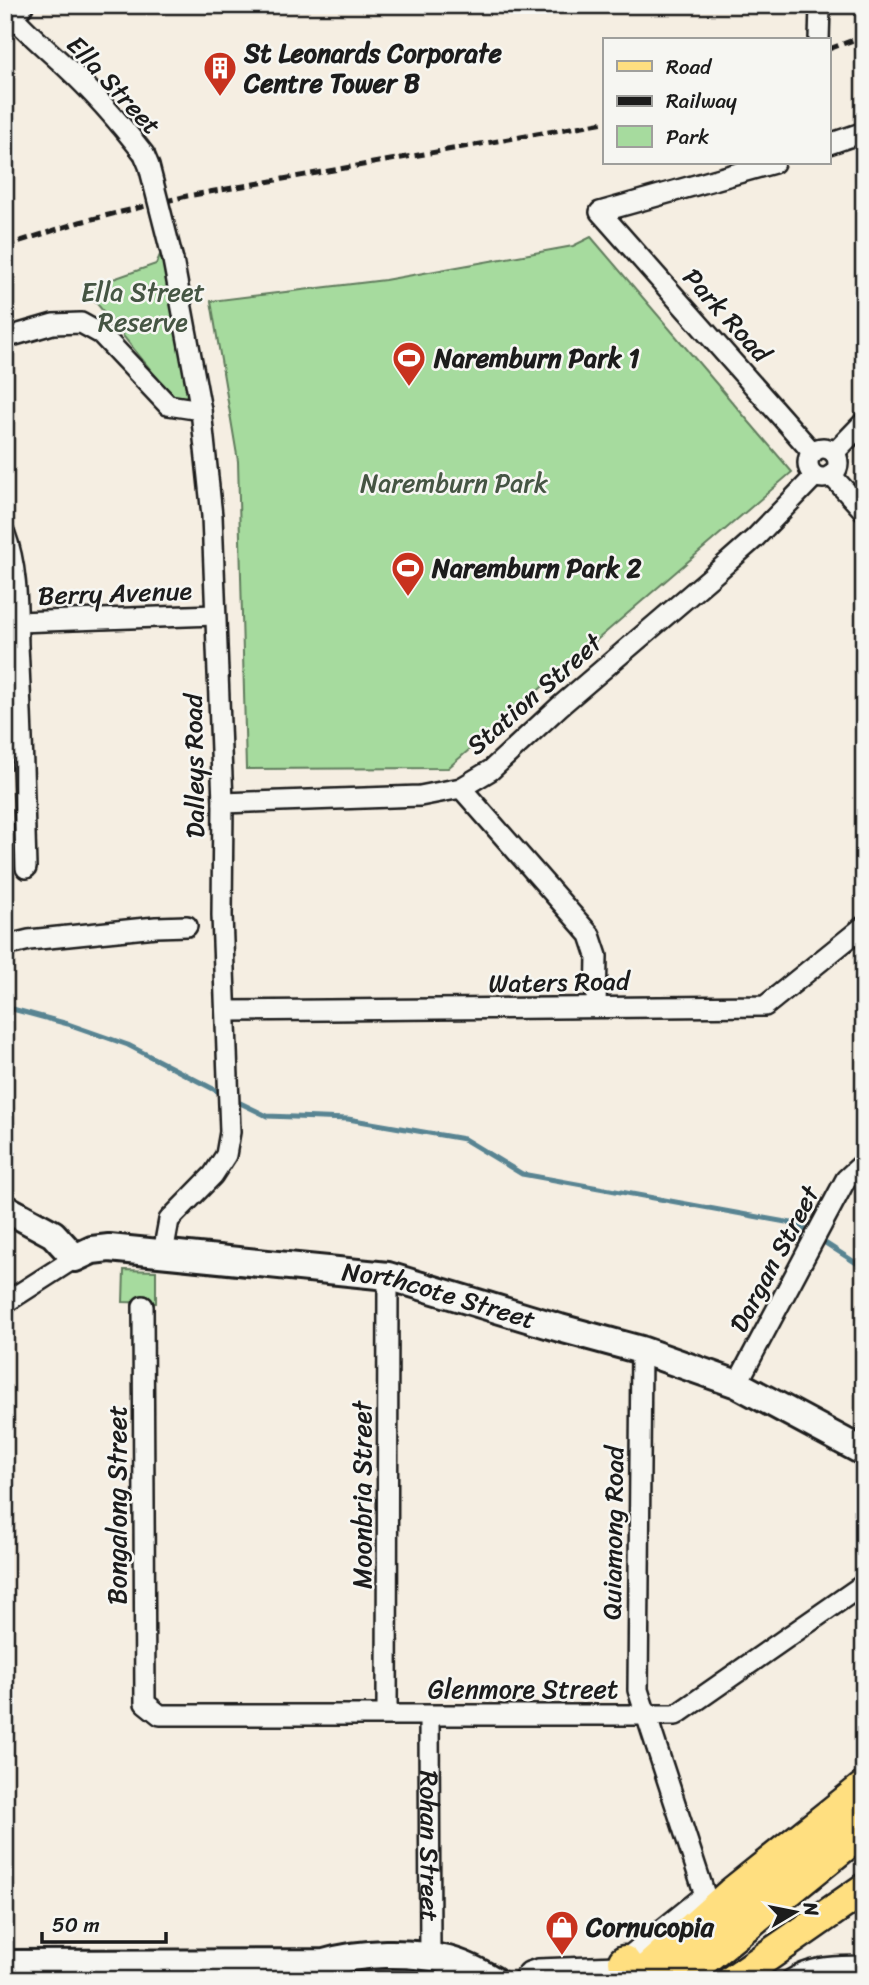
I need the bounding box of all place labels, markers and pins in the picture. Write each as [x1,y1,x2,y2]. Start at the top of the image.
place label: St Leonards Corporate Centre Tower B [243,30,502,106]
building icon: St Leonards Corporate Centre Tower B [201,49,239,98]
place label: Naremburn Park 1 [433,335,640,381]
sports icon: Naremburn Park 1 [390,339,428,388]
place label: Naremburn Park 2 [431,545,641,591]
sports icon: Naremburn Park 2 [389,549,427,598]
place label: Cornucopia [585,1904,715,1950]
shop icon: Cornucopia [543,1908,581,1957]

